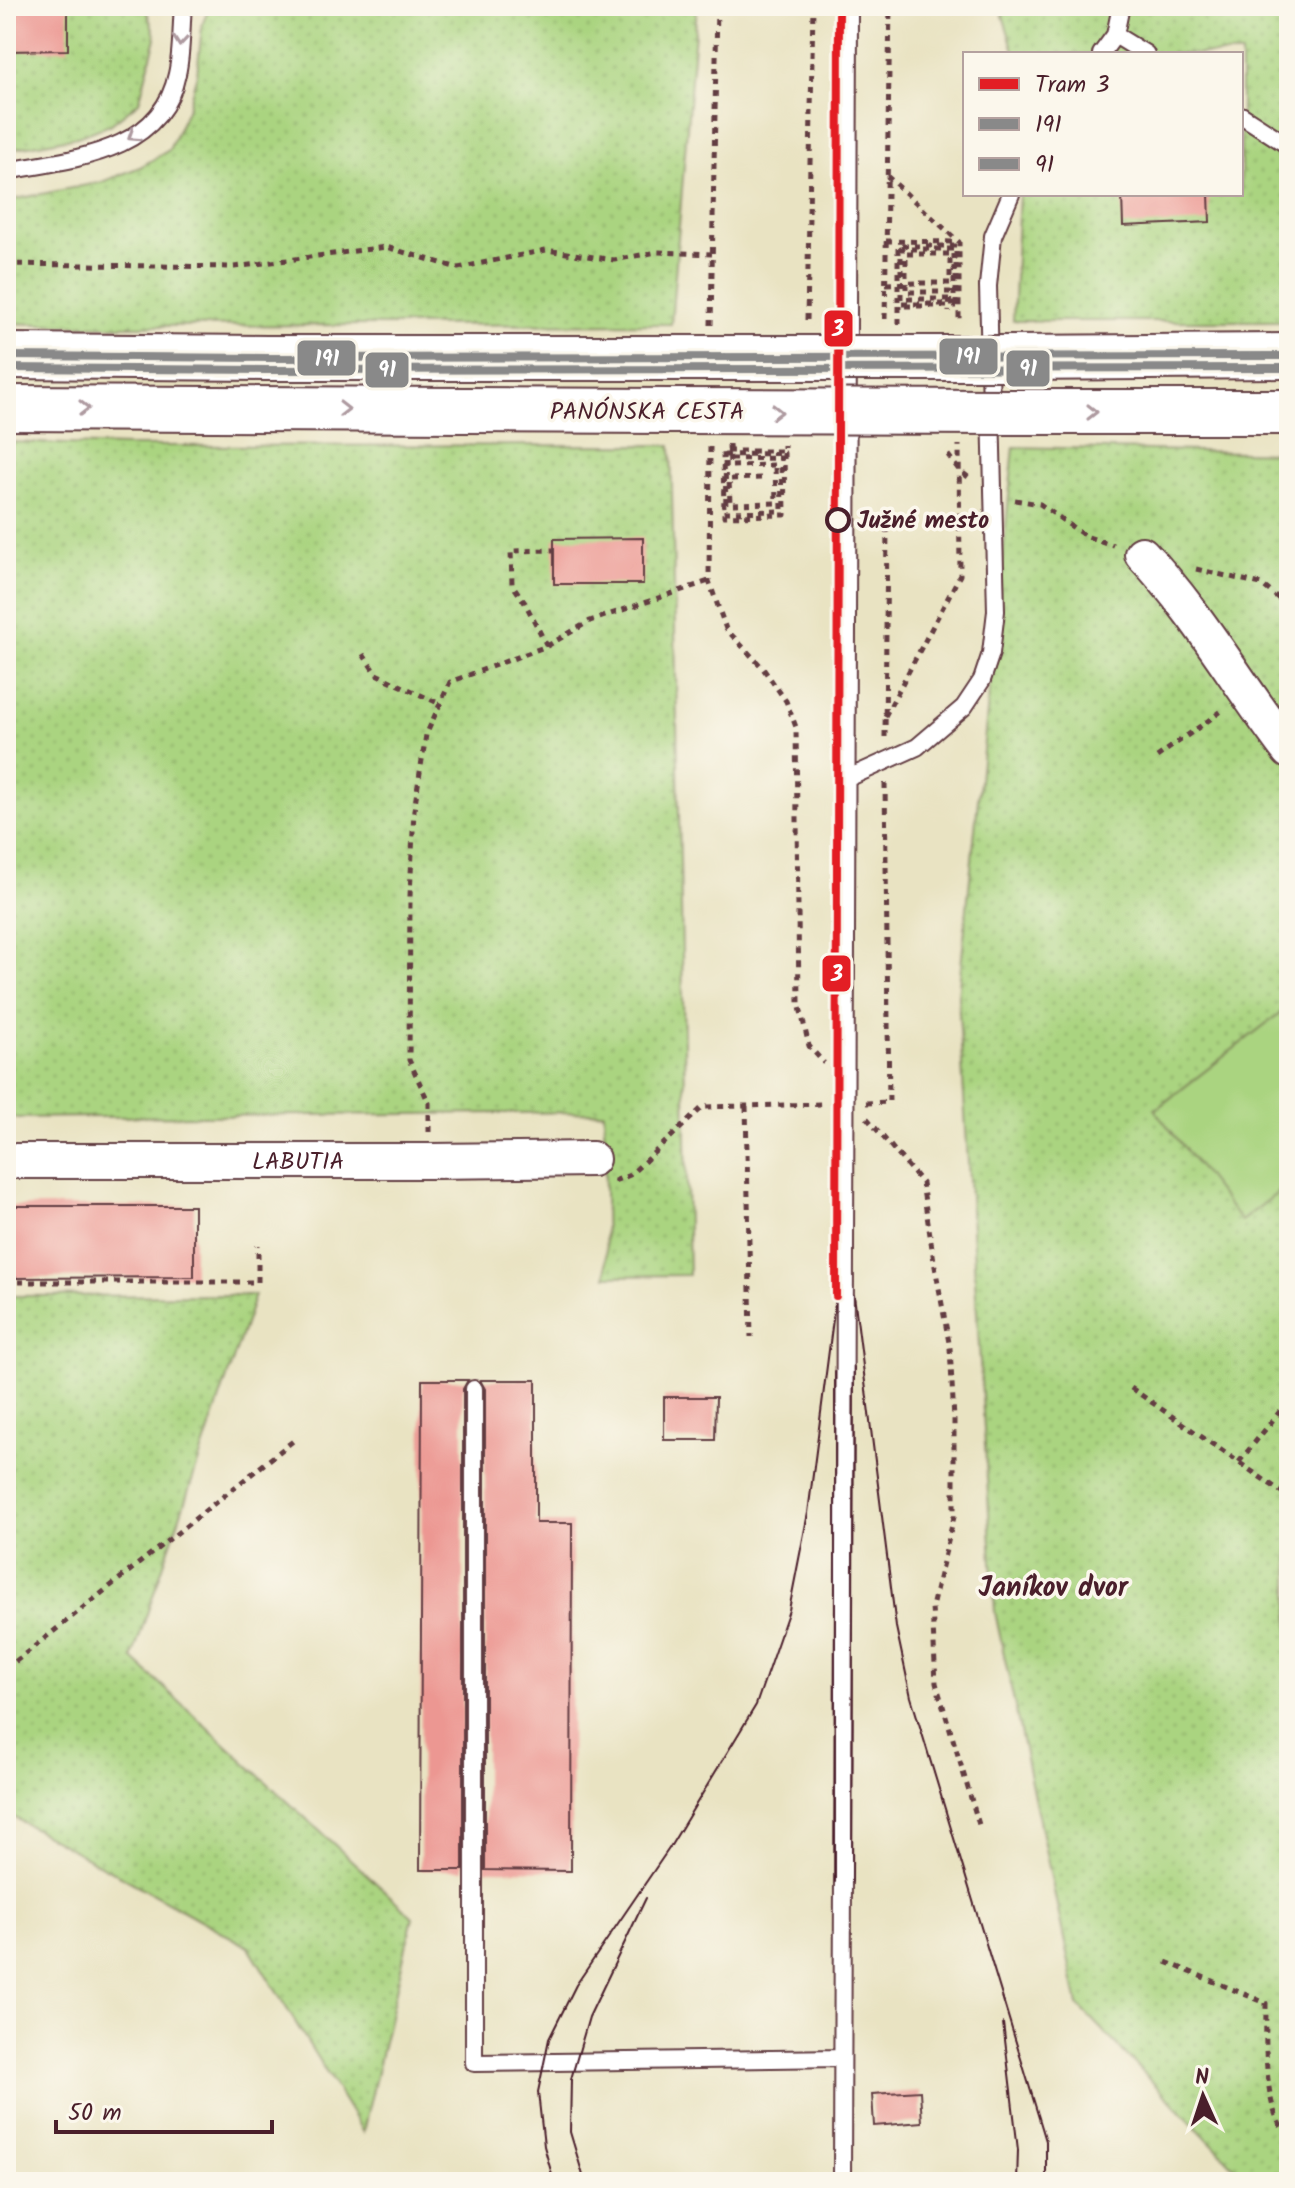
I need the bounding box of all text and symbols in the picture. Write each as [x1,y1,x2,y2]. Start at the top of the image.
one-way arrow [172,34,189,47]
legend [963,52,1243,196]
text: Tram 3 [1035,66,1109,105]
text: 191 [1035,106,1062,145]
one-way arrow [127,127,141,142]
text: 91 [1035,146,1054,185]
line badge: 3 [823,309,854,348]
text: 3 [831,313,844,348]
line badge: 191 [938,337,999,376]
line badge: 191 [296,339,357,377]
text: 191 [956,341,981,376]
text: 191 [315,343,340,378]
line badge: 91 [1005,349,1051,388]
line badge: 91 [364,351,410,389]
text: 91 [1019,353,1037,388]
text: 91 [378,354,396,389]
street label: PANÓNSKA CESTA [550,393,744,432]
one-way arrow [78,399,91,417]
one-way arrow [338,400,351,418]
one-way arrow [771,403,784,421]
one-way arrow [1086,403,1099,421]
place label: Južné mesto [857,502,989,541]
marker: Južné mesto [826,508,850,532]
line badge: 3 [821,954,852,993]
text: 3 [830,958,843,993]
street label: LABUTIA [252,1143,344,1182]
district label: Janíkov dvor [978,1566,1130,1611]
north arrow [1163,2056,1243,2136]
text: N [1194,2061,1210,2096]
scale bar [56,2084,272,2134]
text: 50 m [68,2094,122,2133]

